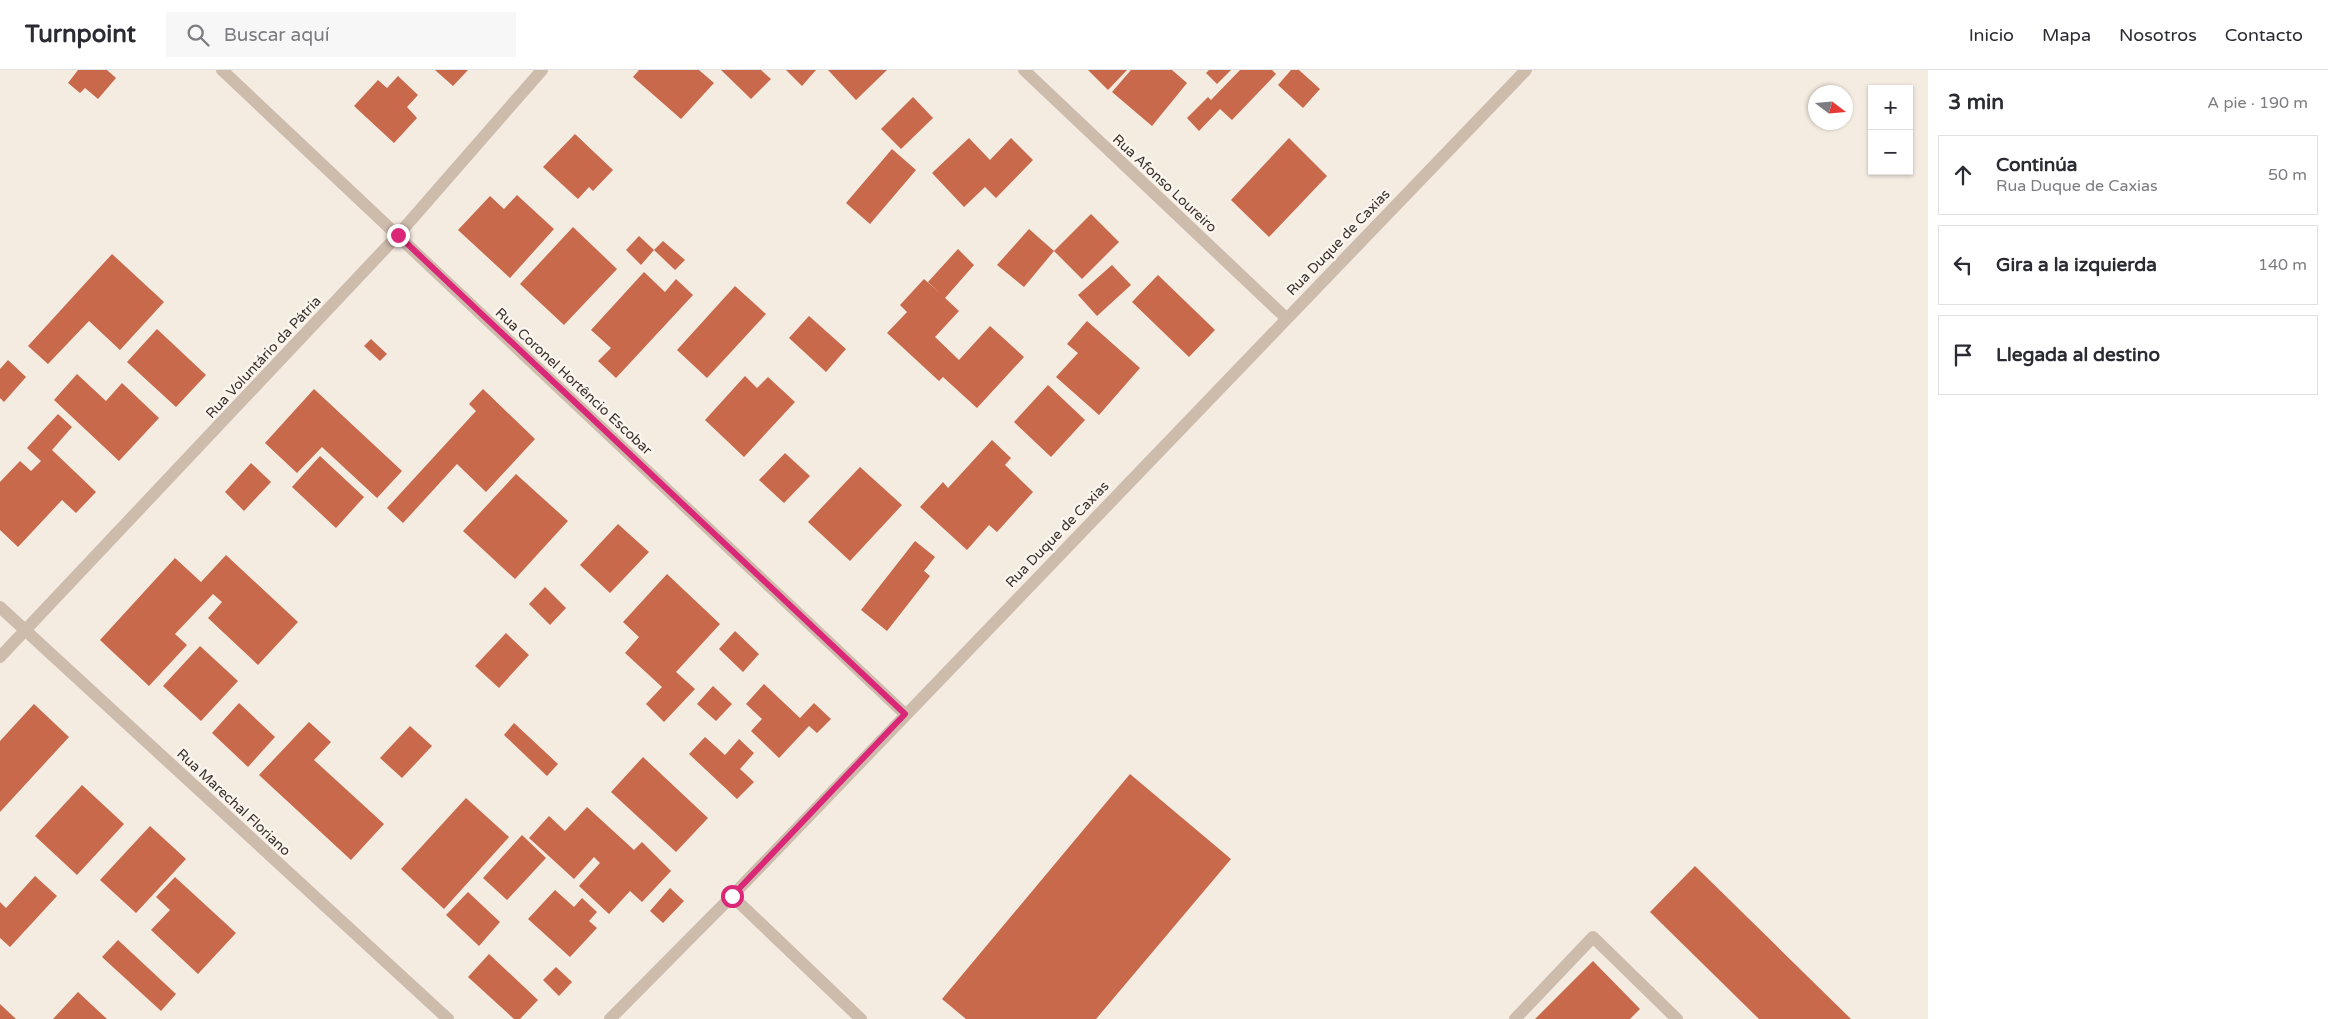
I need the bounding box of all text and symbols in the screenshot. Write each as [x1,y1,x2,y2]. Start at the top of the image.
search box [166,12,516,57]
text: Turnpoint [25,20,136,49]
icon: search [184,21,212,49]
text: Buscar aquí [224,24,330,46]
text: Inicio [1969,24,2014,46]
text: Mapa [2042,24,2091,46]
text: Nosotros [2119,24,2197,46]
text: Contacto [2225,24,2303,46]
north arrow [1808,85,1853,130]
map controls [1868,85,1913,175]
button: + [1868,85,1913,130]
text: 3 min [1948,90,2004,115]
text: A pie · 190 m [2207,93,2308,113]
button: − [1868,130,1913,175]
street label: Rua Afonso Loureiro [1109,131,1220,236]
text: Continúa [1996,154,2078,176]
icon: ahead [1949,161,1977,189]
text: 50 m [2268,165,2307,185]
text: Rua Duque de Caxias [1996,176,2158,196]
street label: Rua Duque de Caxias [1283,185,1394,299]
route end [387,224,410,247]
icon: left [1949,251,1977,279]
text: Gira a la izquierda [1996,254,2157,276]
text: 140 m [2258,255,2307,275]
street label: Rua Voluntário da Pátria [202,293,325,422]
street label: Rua Coronel Hortêncio Escobar [492,304,656,459]
icon: arrive [1949,341,1977,369]
text: Llegada al destino [1996,344,2160,366]
street label: Rua Duque de Caxias [1002,477,1113,591]
street label: Rua Marechal Floriano [173,745,294,860]
route start [721,885,744,908]

